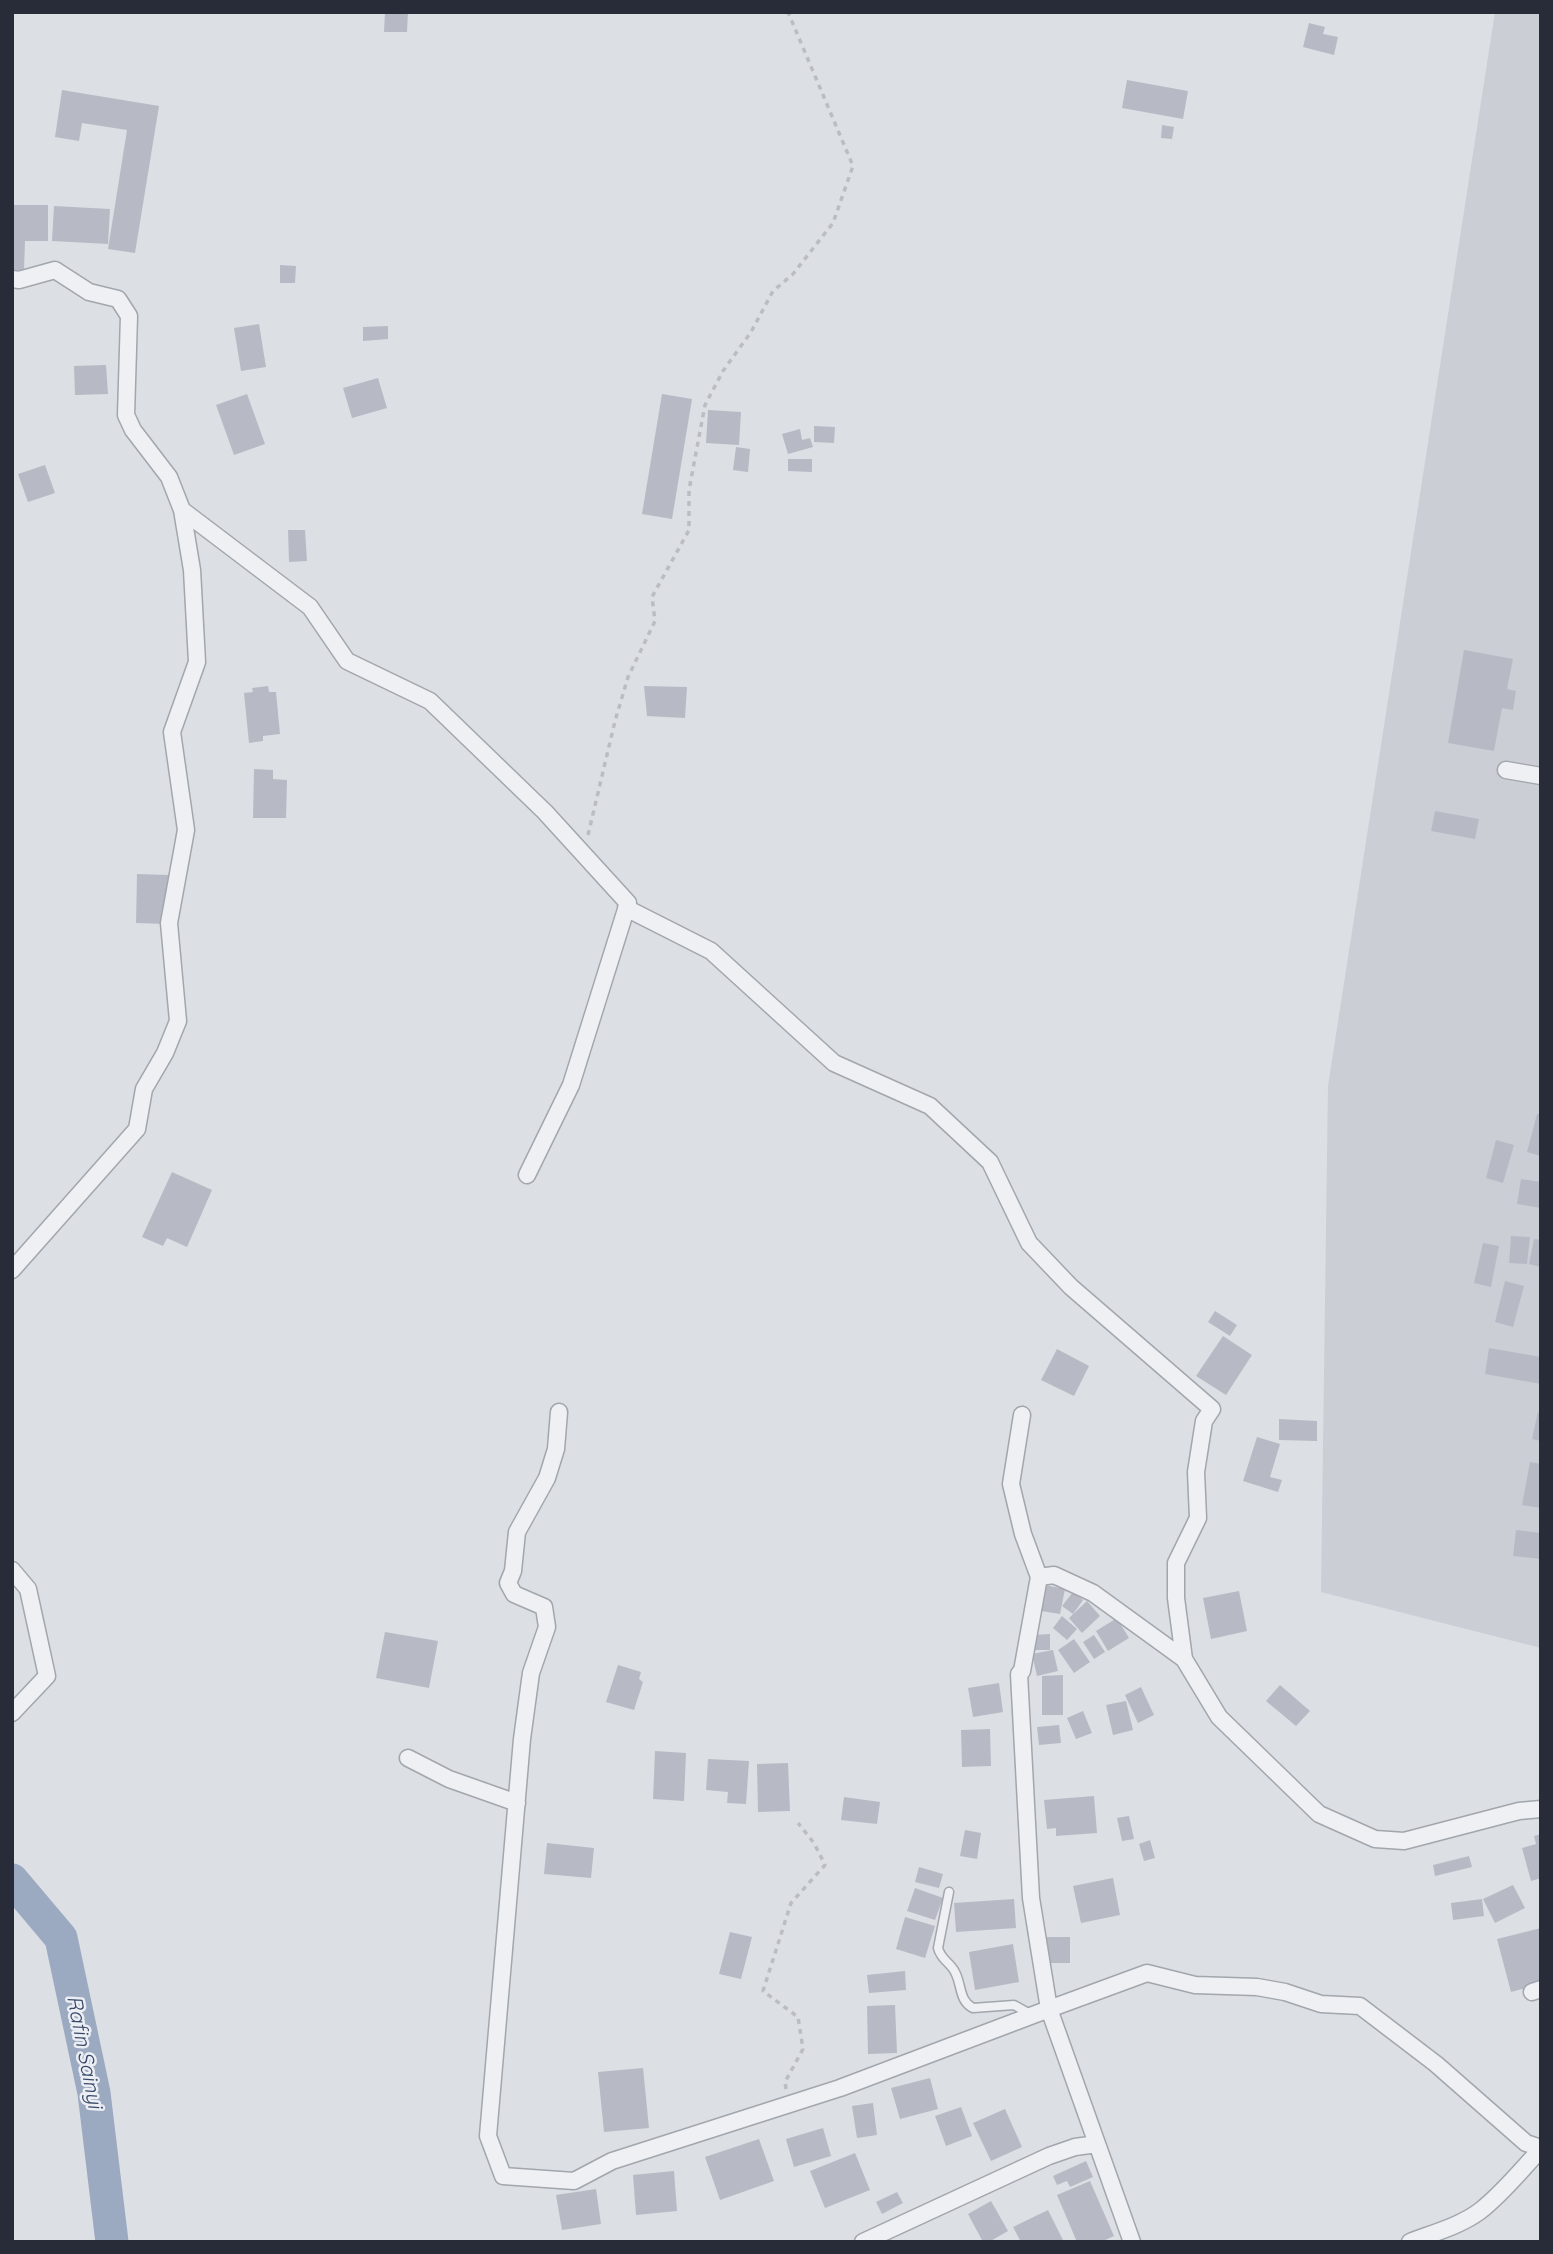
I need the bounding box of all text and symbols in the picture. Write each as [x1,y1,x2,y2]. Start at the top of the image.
water label: Rafin Sainyi [61,1994,107,2110]

